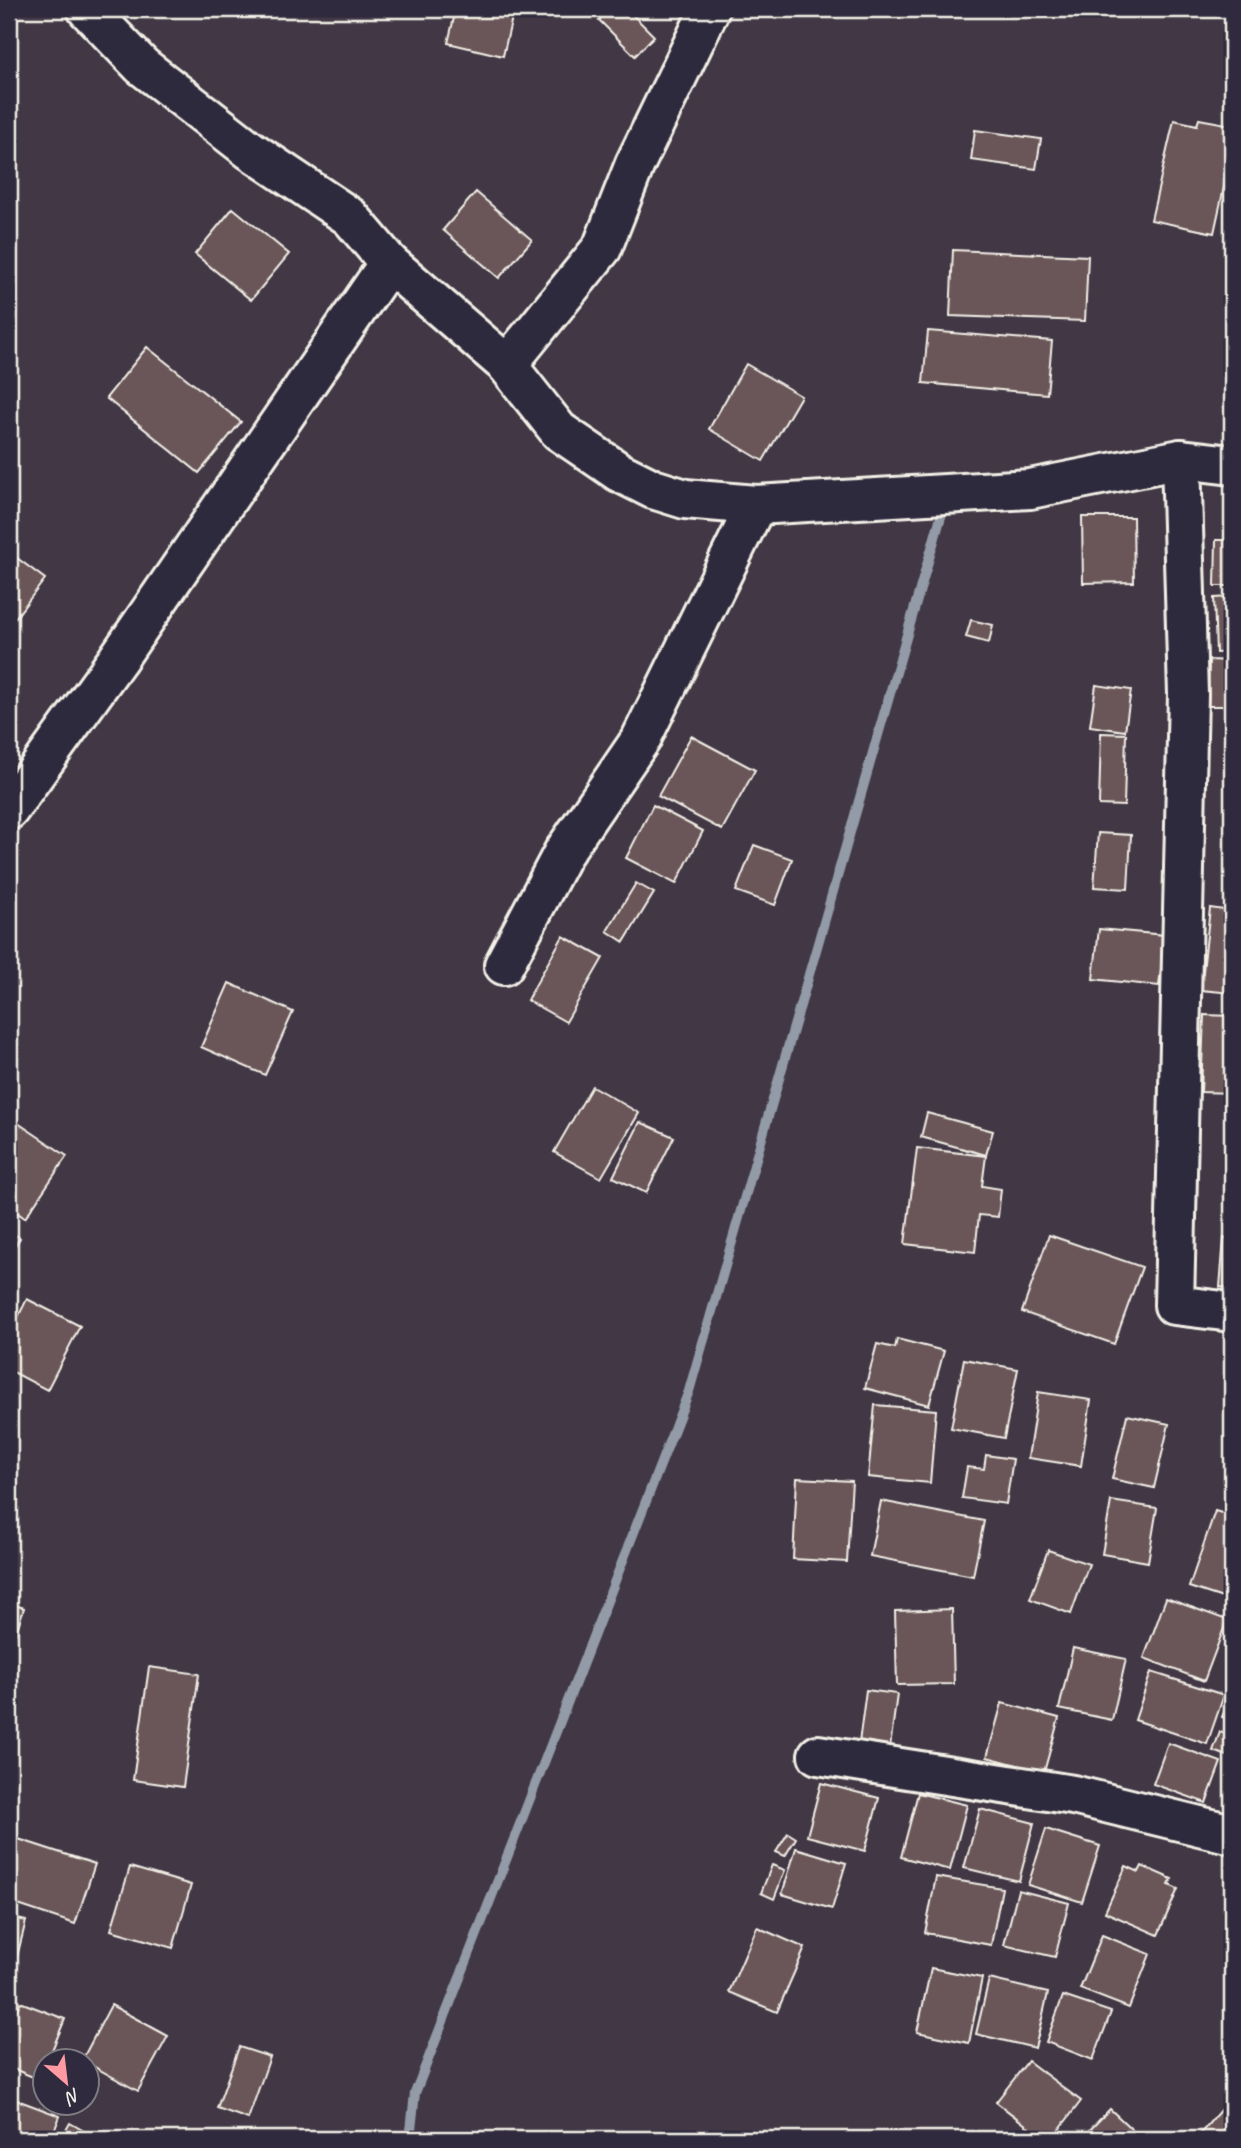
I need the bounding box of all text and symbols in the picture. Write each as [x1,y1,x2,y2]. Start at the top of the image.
north arrow [32,2046,102,2116]
text: N [60,2083,84,2111]

